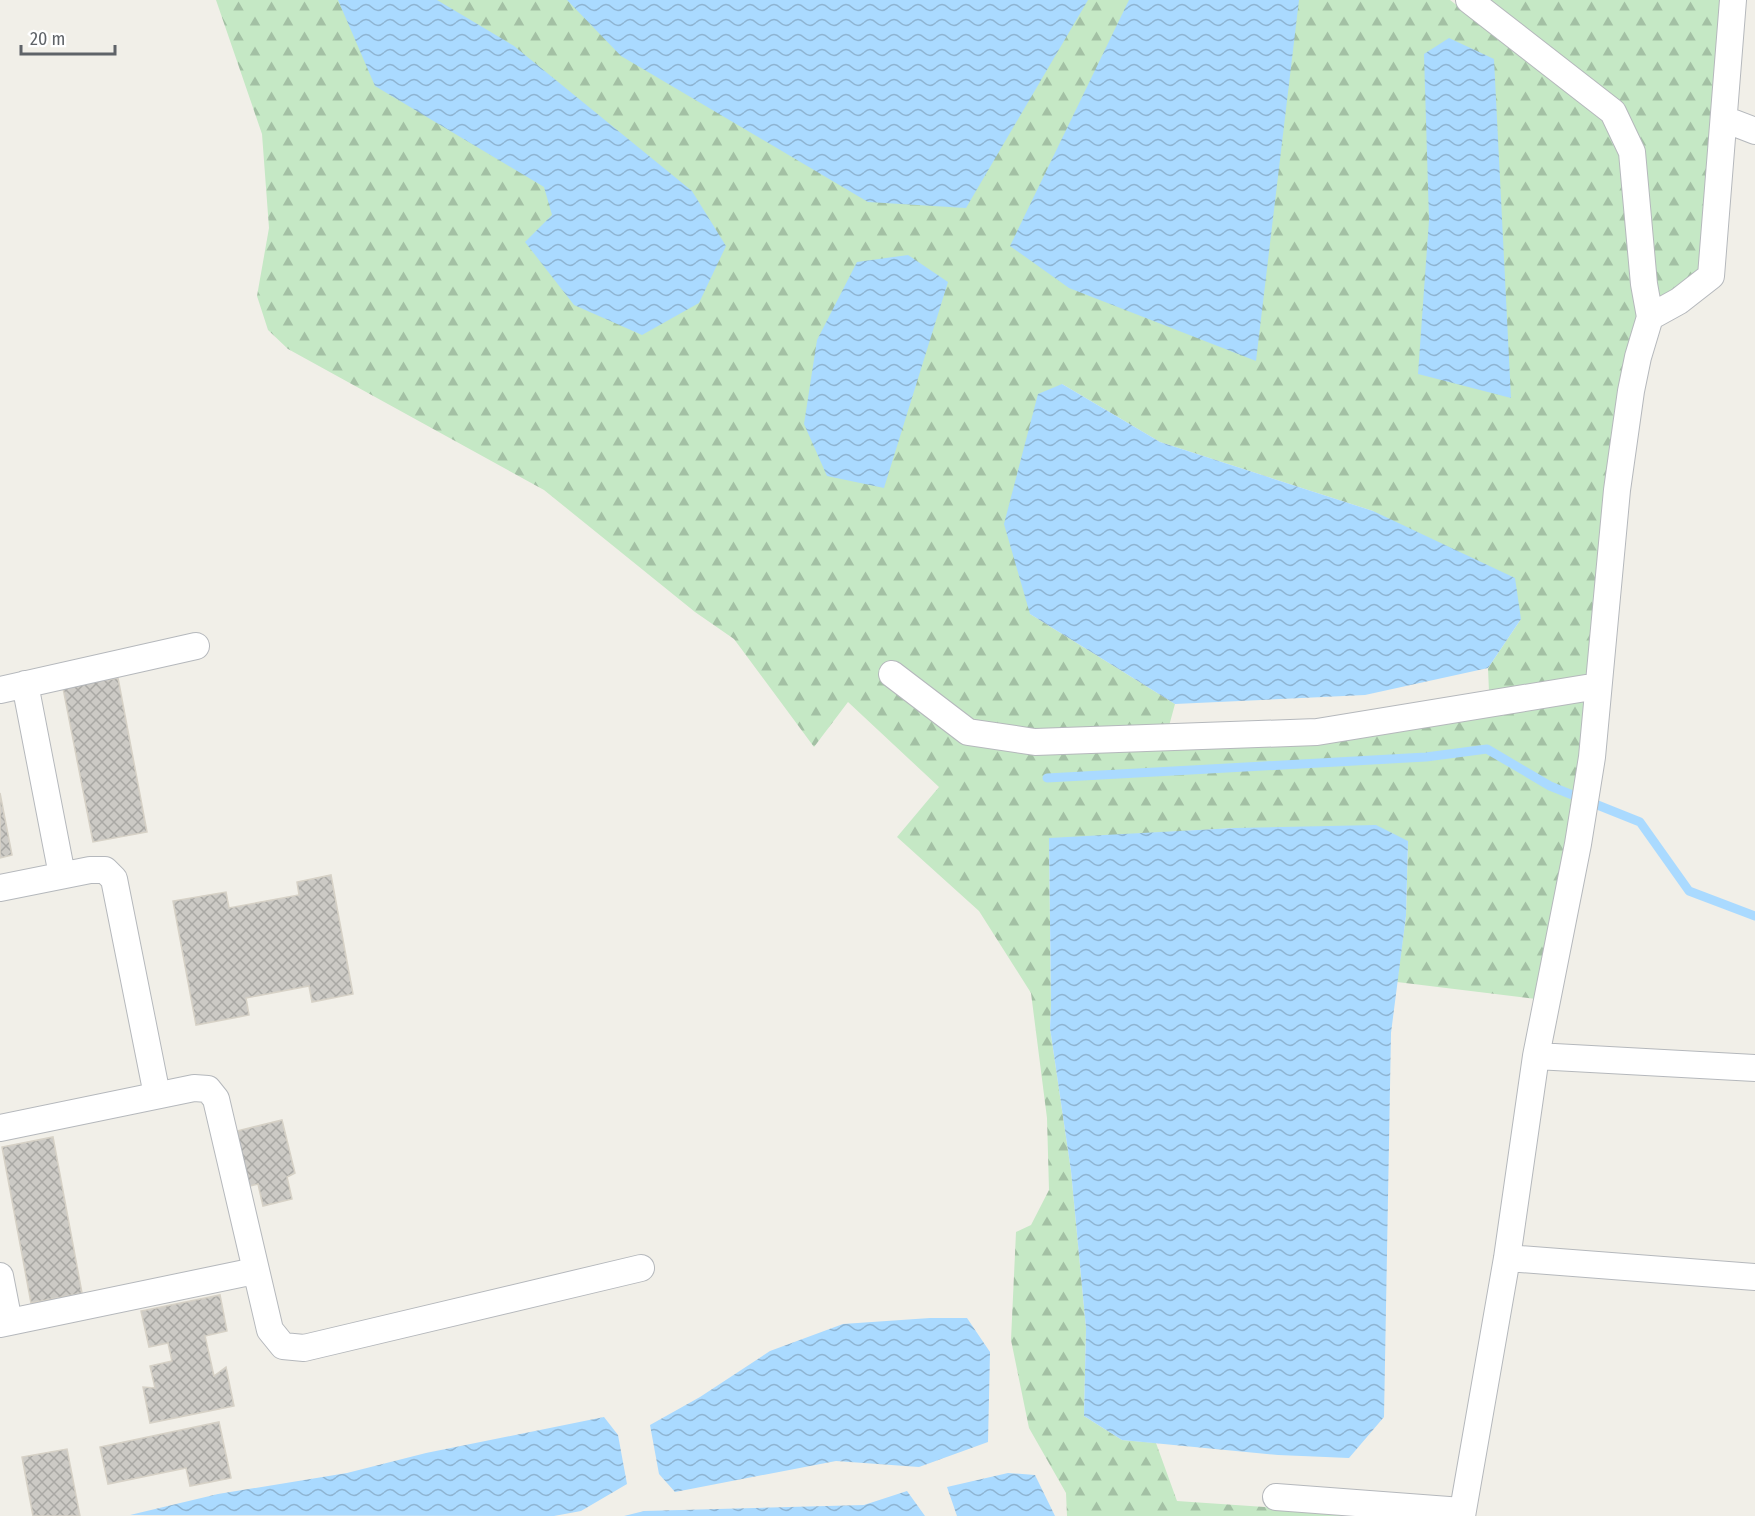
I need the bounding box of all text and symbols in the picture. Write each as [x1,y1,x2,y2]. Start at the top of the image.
scale bar [21,18,116,56]
text: 20 m [30,28,65,50]

